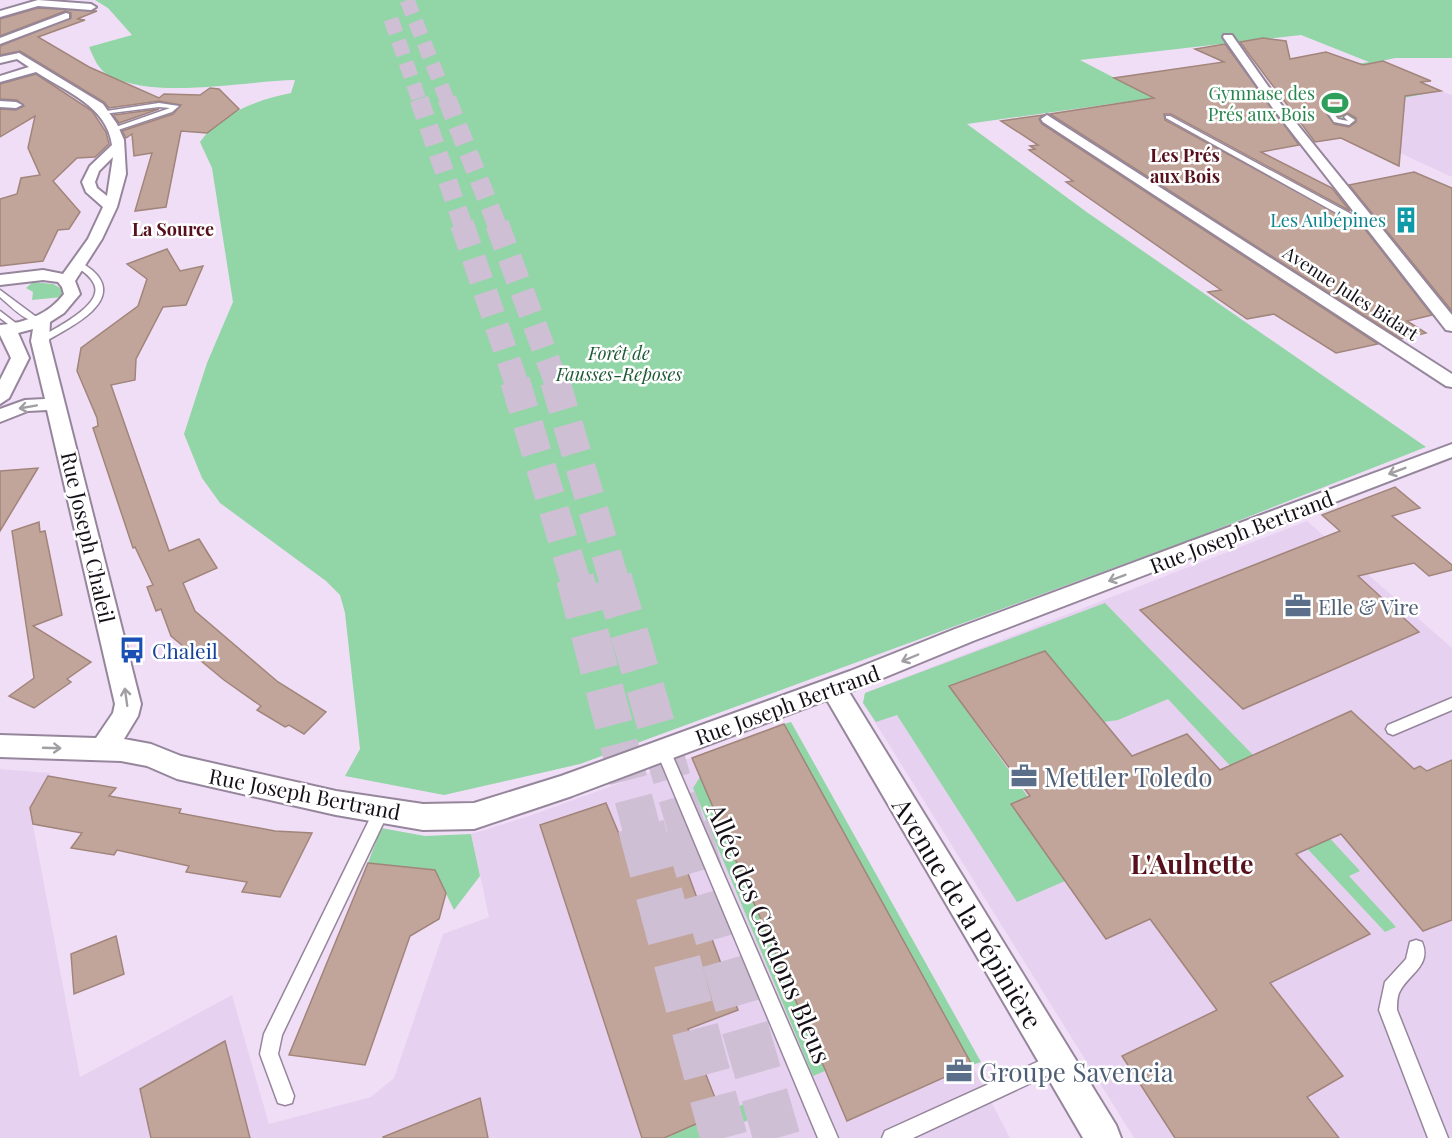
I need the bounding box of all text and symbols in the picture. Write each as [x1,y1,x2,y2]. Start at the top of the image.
place label: Gymnase des Prés aux Bois [1208,81,1315,126]
sports icon: Gymnase des Prés aux Bois [1320,88,1350,118]
district label: Les Prés aux Bois [1150,143,1220,188]
building icon: Les Aubépines [1391,205,1421,235]
place label: Les Aubépines [1270,208,1386,232]
district label: La Source [132,217,214,241]
street label: Avenue Jules Bidart [1278,240,1424,346]
park label: Forêt de Fausses-Reposes [555,341,682,386]
one-way arrow [18,401,38,412]
street label: Rue Joseph Chaleil [56,448,122,626]
one-way arrow [1389,466,1407,477]
street label: Rue Joseph Bertrand [1145,483,1337,579]
one-way arrow [1108,573,1127,584]
office icon: Elle & Vire [1283,591,1313,621]
place label: Elle & Vire [1318,592,1419,620]
bus stop icon: Chaleil [117,635,147,665]
place label: Chaleil [152,636,218,664]
one-way arrow [902,653,920,664]
street label: Rue Joseph Bertrand [691,658,883,750]
one-way arrow [120,688,131,708]
one-way arrow [41,743,61,754]
place label: Mettler Toledo [1044,759,1213,794]
street label: Rue Joseph Bertrand [207,761,403,825]
office icon: Mettler Toledo [1009,761,1039,791]
street label: Avenue de la Pépinière [884,790,1051,1035]
street label: Allée des Cordons Bleus [699,797,841,1068]
district label: L'Aulnette [1130,845,1254,881]
place label: Groupe Savencia [979,1054,1174,1089]
office icon: Groupe Savencia [944,1056,974,1086]

